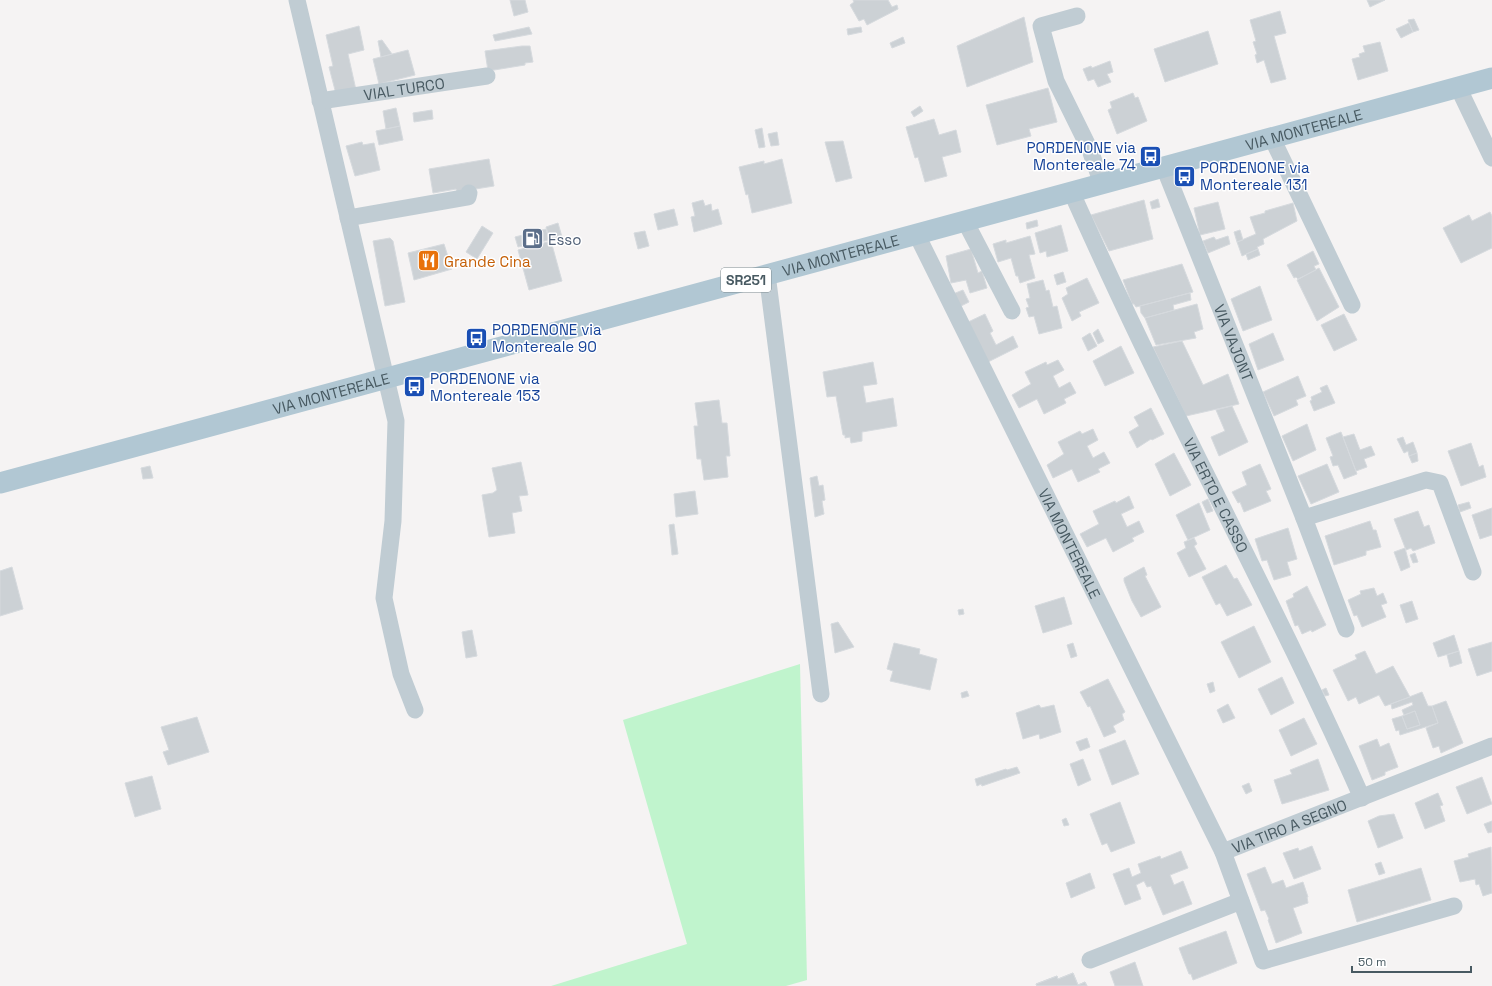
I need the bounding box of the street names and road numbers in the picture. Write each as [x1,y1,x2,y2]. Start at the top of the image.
street label: VIAL TURCO [362,73,446,104]
street label: VIA MONTEREALE [1243,104,1364,154]
street label: VIA MONTEREALE [780,230,901,280]
road number: SR251 [721,268,771,292]
street label: VIA VAJONT [1210,301,1258,384]
street label: VIA MONTEREALE [270,368,392,418]
street label: VIA ERTO E CASSO [1180,434,1253,556]
street label: VIA MONTEREALE [1035,485,1105,601]
street label: VIA TIRO A SEGNO [1229,795,1349,857]

